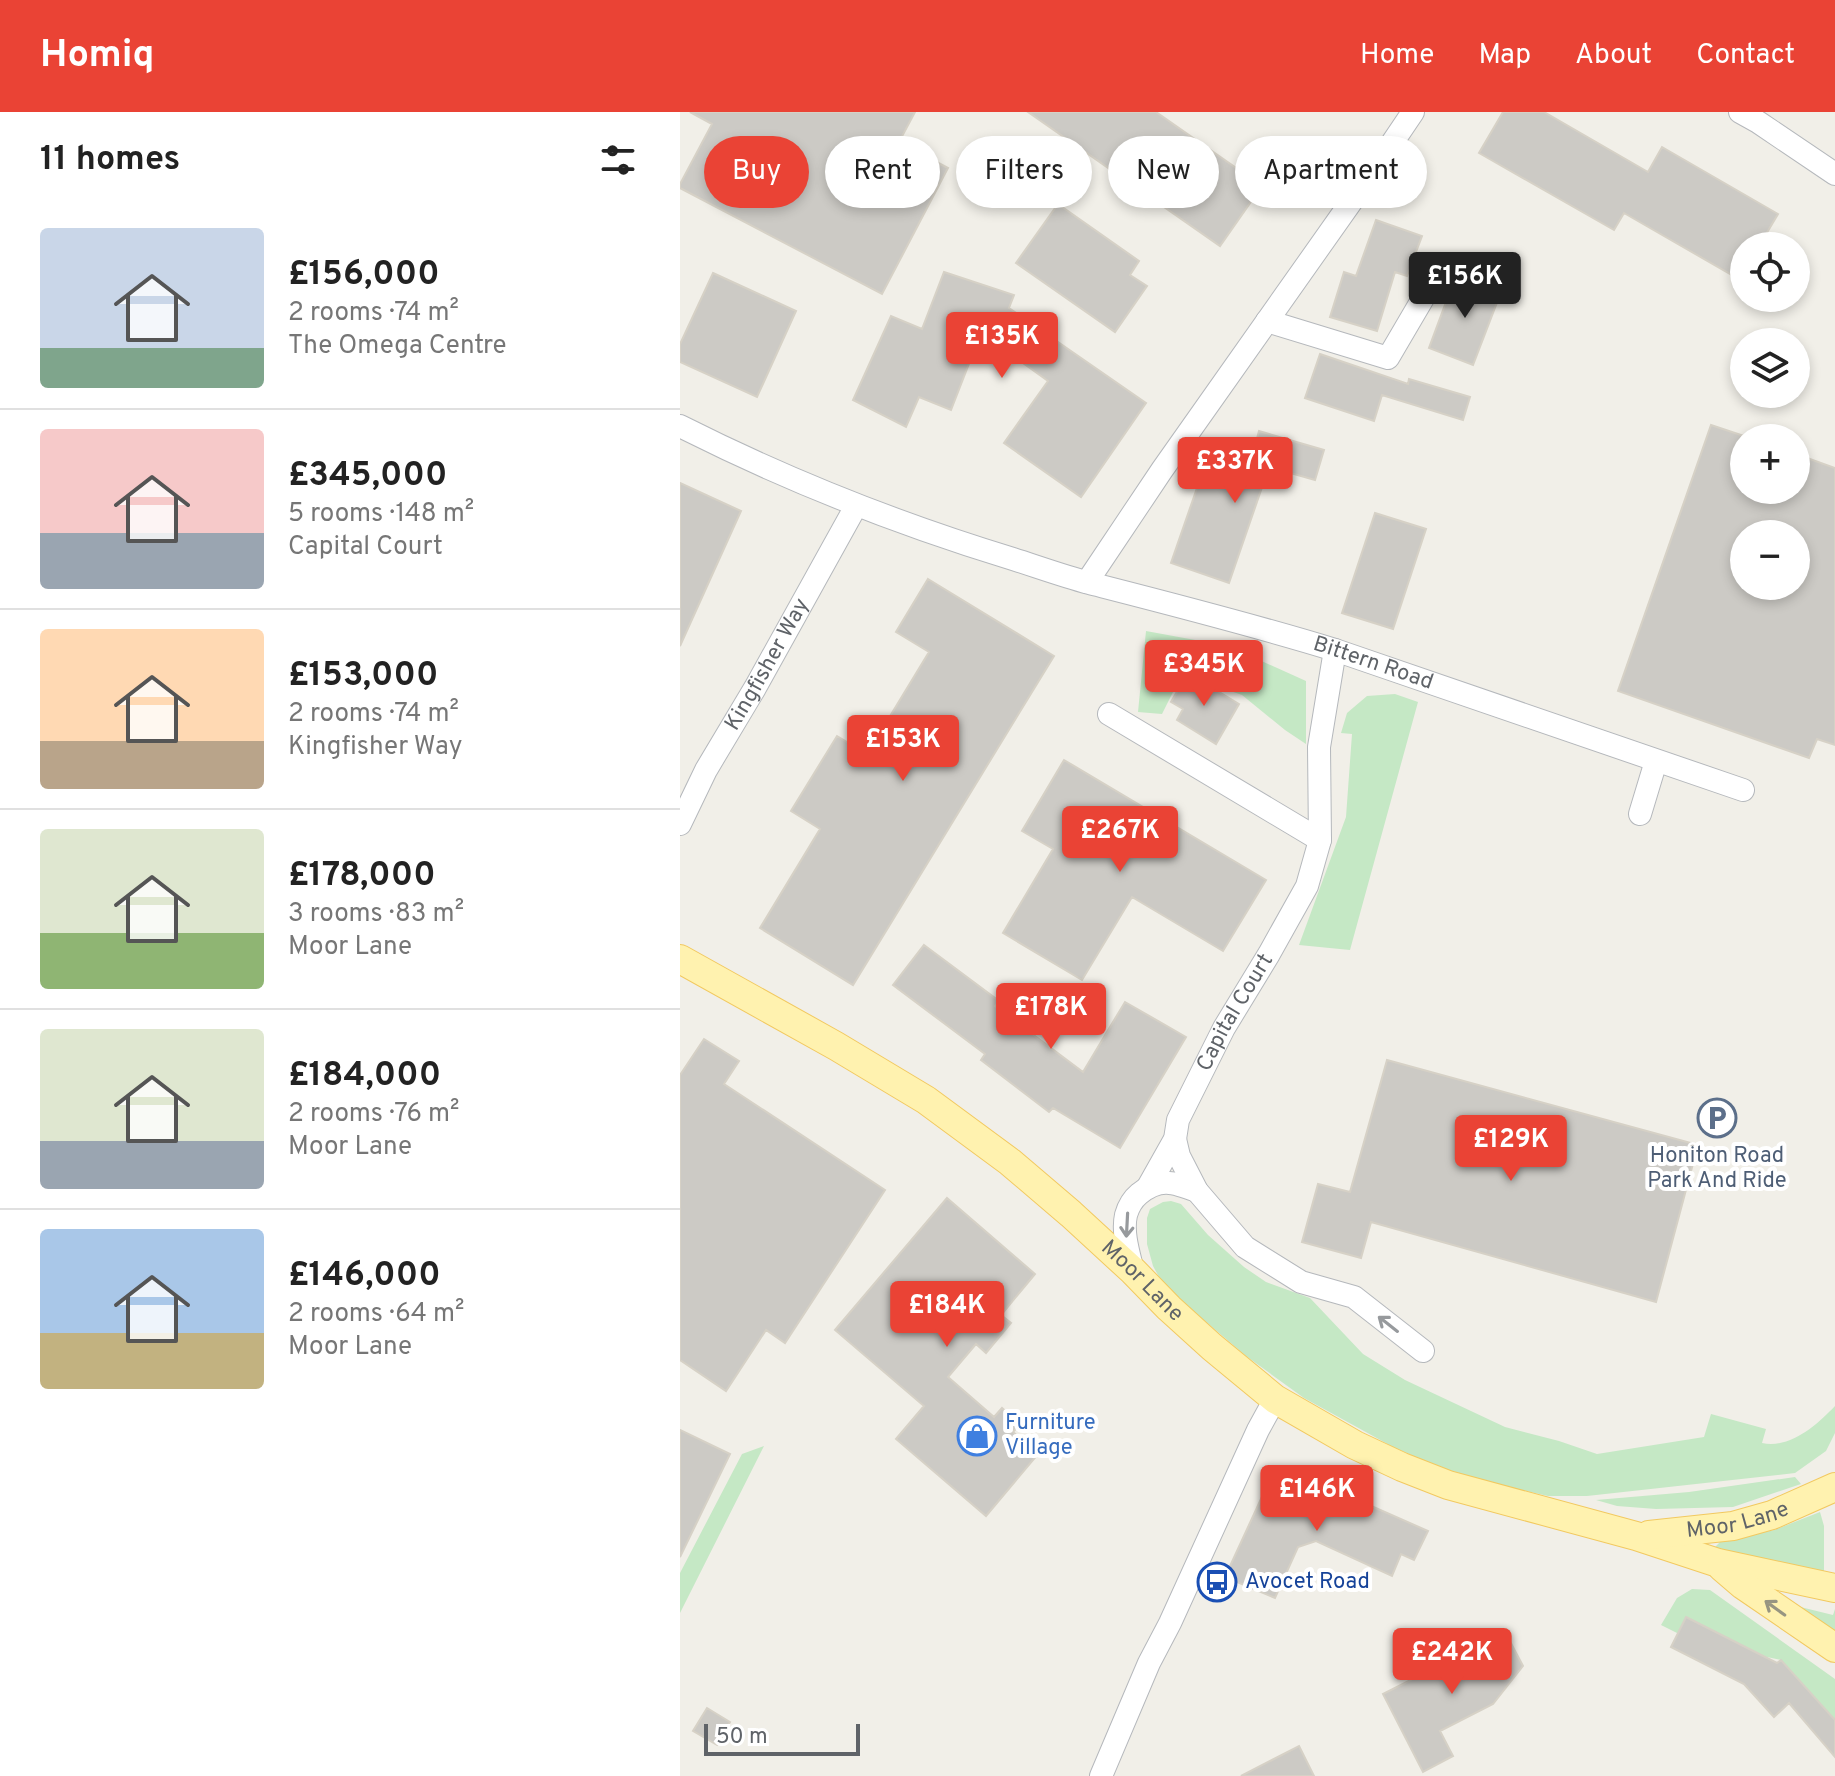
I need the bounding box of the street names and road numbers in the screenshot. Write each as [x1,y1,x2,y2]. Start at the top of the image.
street label: Kingfisher Way [719,594,816,736]
street label: Bittern Road [1310,631,1437,696]
street label: Capital Court [1191,949,1279,1076]
street label: Moor Lane [1095,1235,1189,1328]
street label: Moor Lane [1685,1496,1793,1544]

